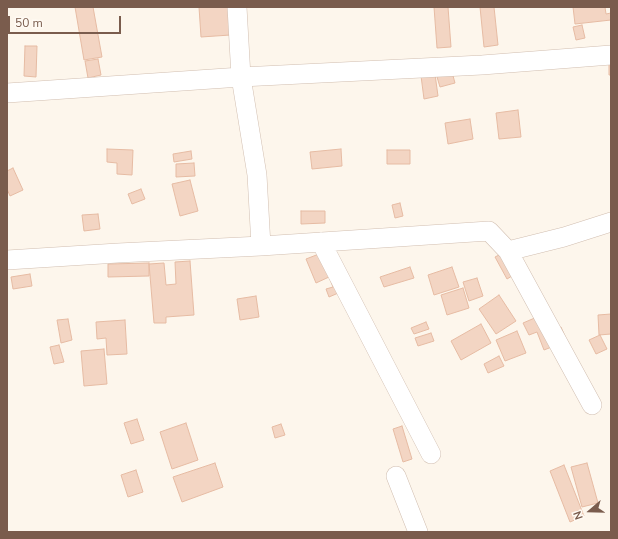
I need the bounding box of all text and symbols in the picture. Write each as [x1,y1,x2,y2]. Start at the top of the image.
scale bar [10,8,123,34]
text: 50 m [15,15,43,31]
north arrow [570,491,610,531]
text: N [570,509,587,522]

